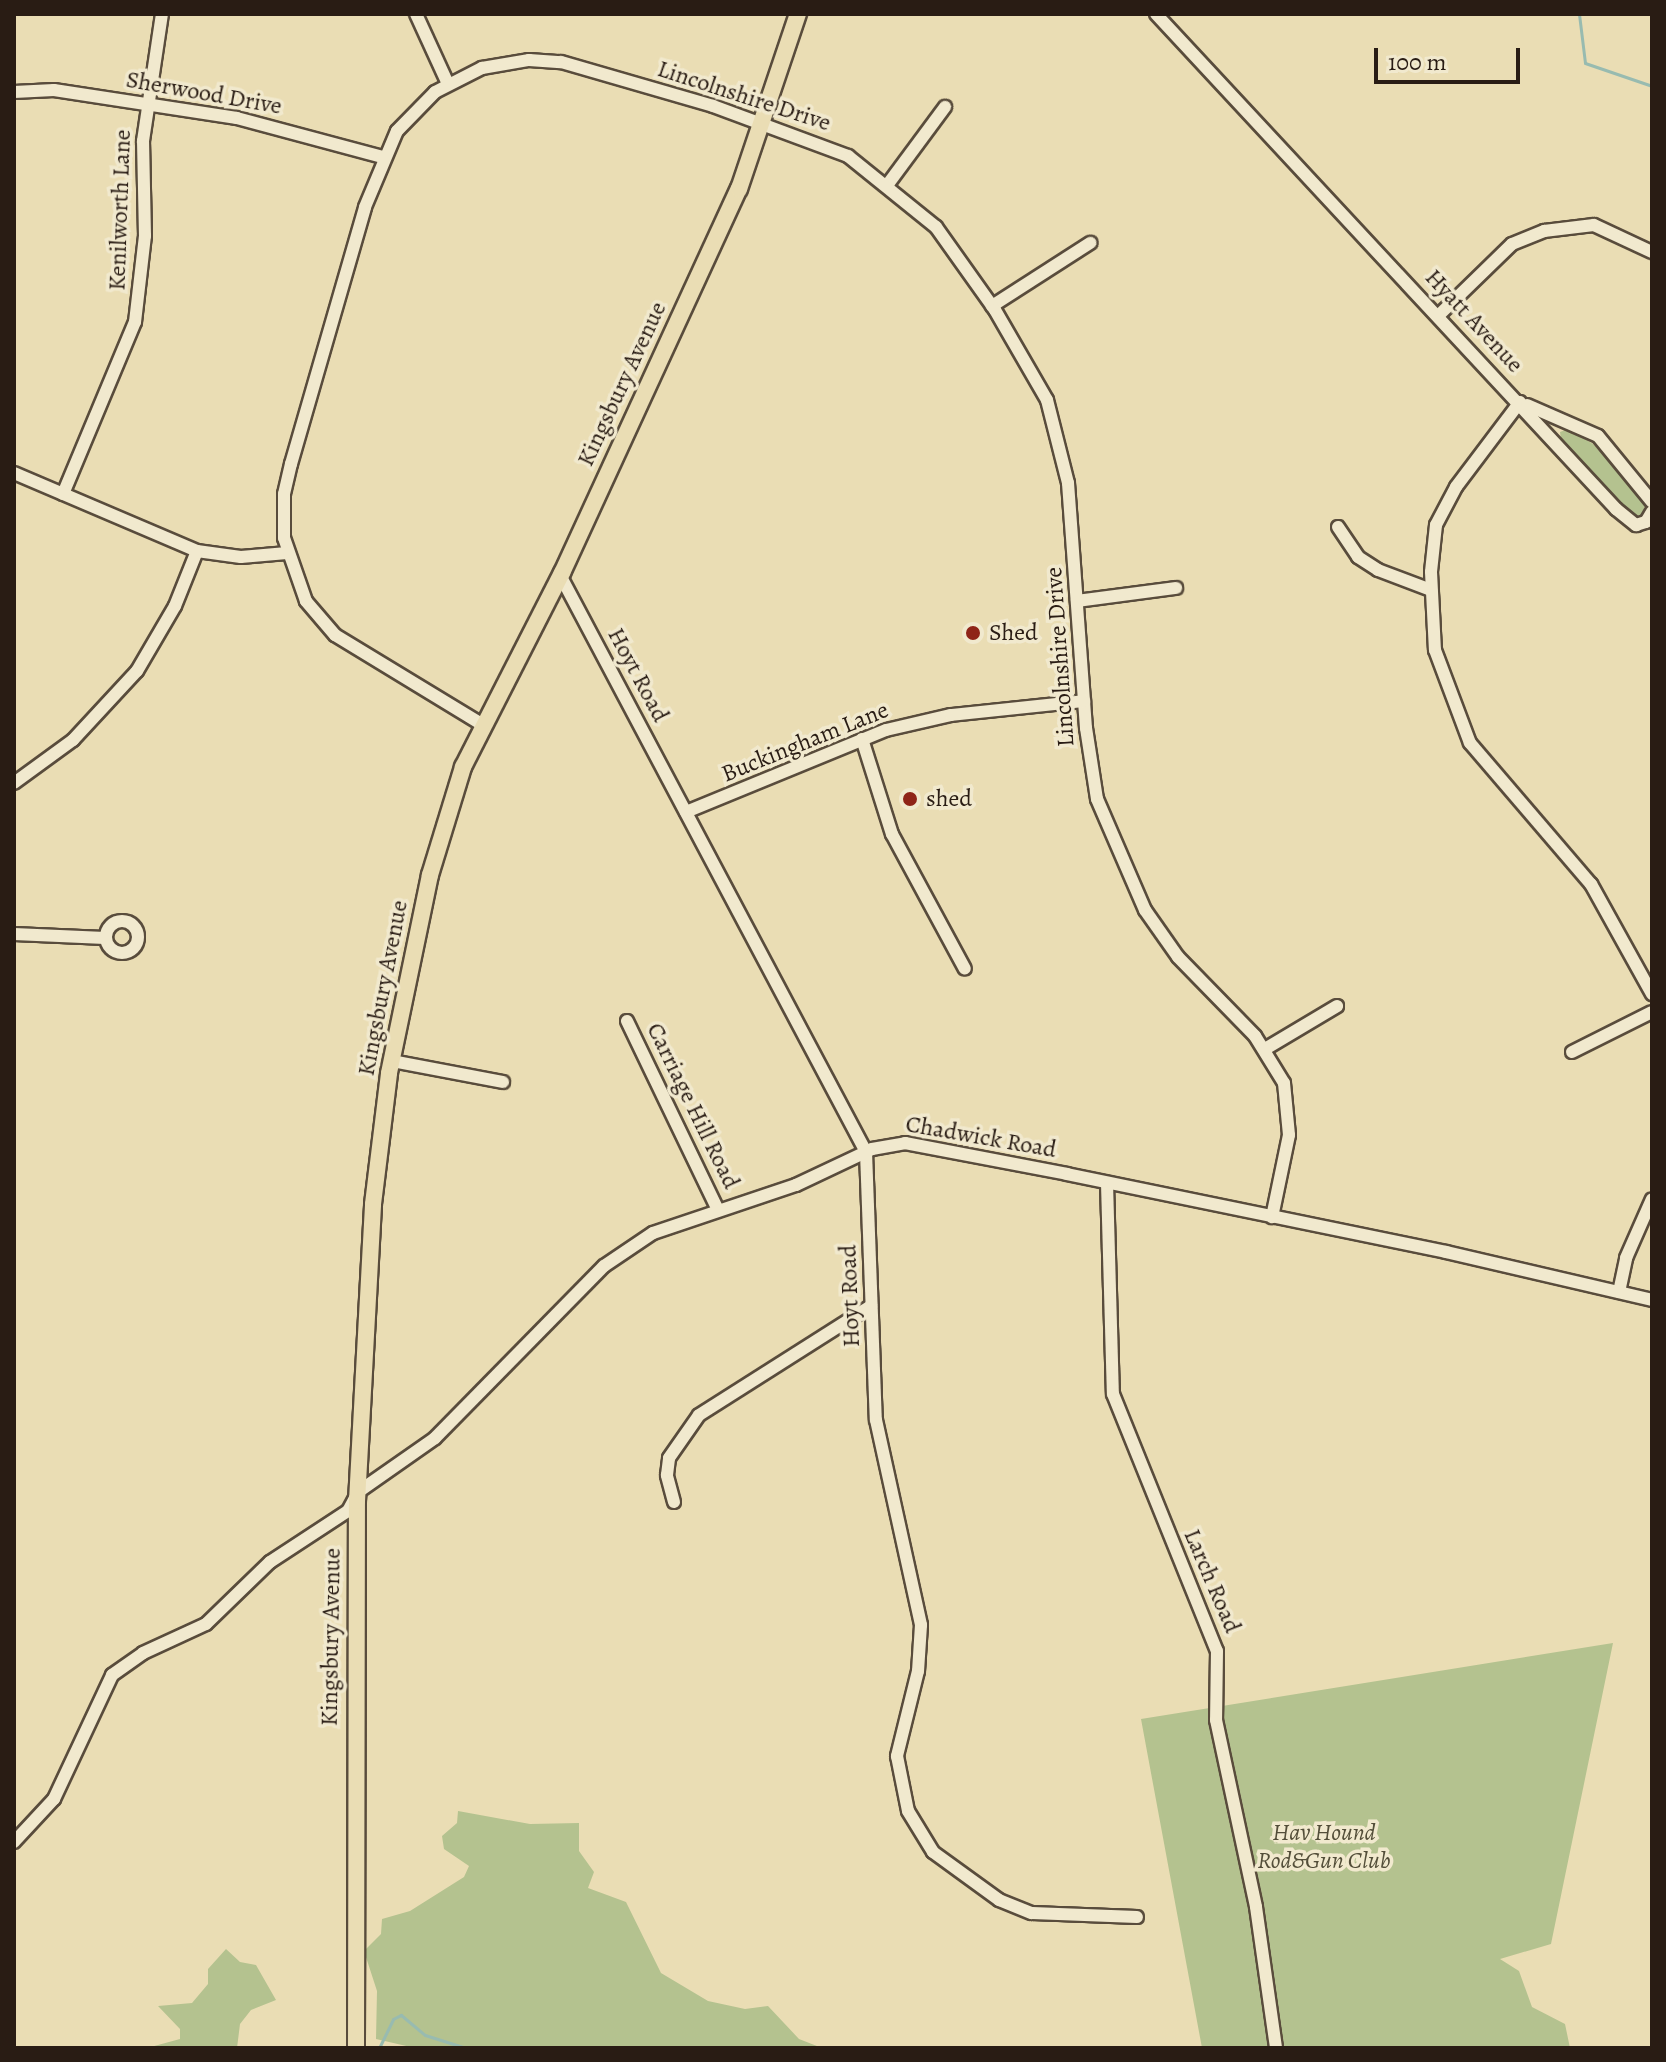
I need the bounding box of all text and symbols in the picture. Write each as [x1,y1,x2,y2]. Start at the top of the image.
scale bar [1378,32,1524,82]
text: 100 m [1388,46,1447,78]
street label: Lincolnshire Drive [654,54,834,138]
street label: Sherwood Drive [124,65,284,121]
street label: Kenilworth Lane [103,129,137,291]
street label: Hyatt Avenue [1419,263,1529,379]
street label: Kingsbury Avenue [571,297,673,471]
street label: Lincolnshire Drive [1039,566,1081,748]
place label: Shed [989,619,1038,647]
street label: Hoyt Road [601,623,675,727]
marker: Shed [964,624,982,642]
street label: Buckingham Lane [717,695,893,789]
place label: shed [926,785,972,813]
marker: shed [901,790,919,808]
street label: Kingsbury Avenue [352,898,414,1078]
street label: Carriage Hill Road [640,1018,746,1194]
street label: Chadwick Road [903,1110,1059,1164]
street label: Hoyt Road [834,1244,866,1348]
street label: Larch Road [1177,1525,1247,1637]
street label: Kingsbury Avenue [315,1548,347,1726]
park label: Hav Hound Rod&Gun Club [1257,1819,1391,1875]

